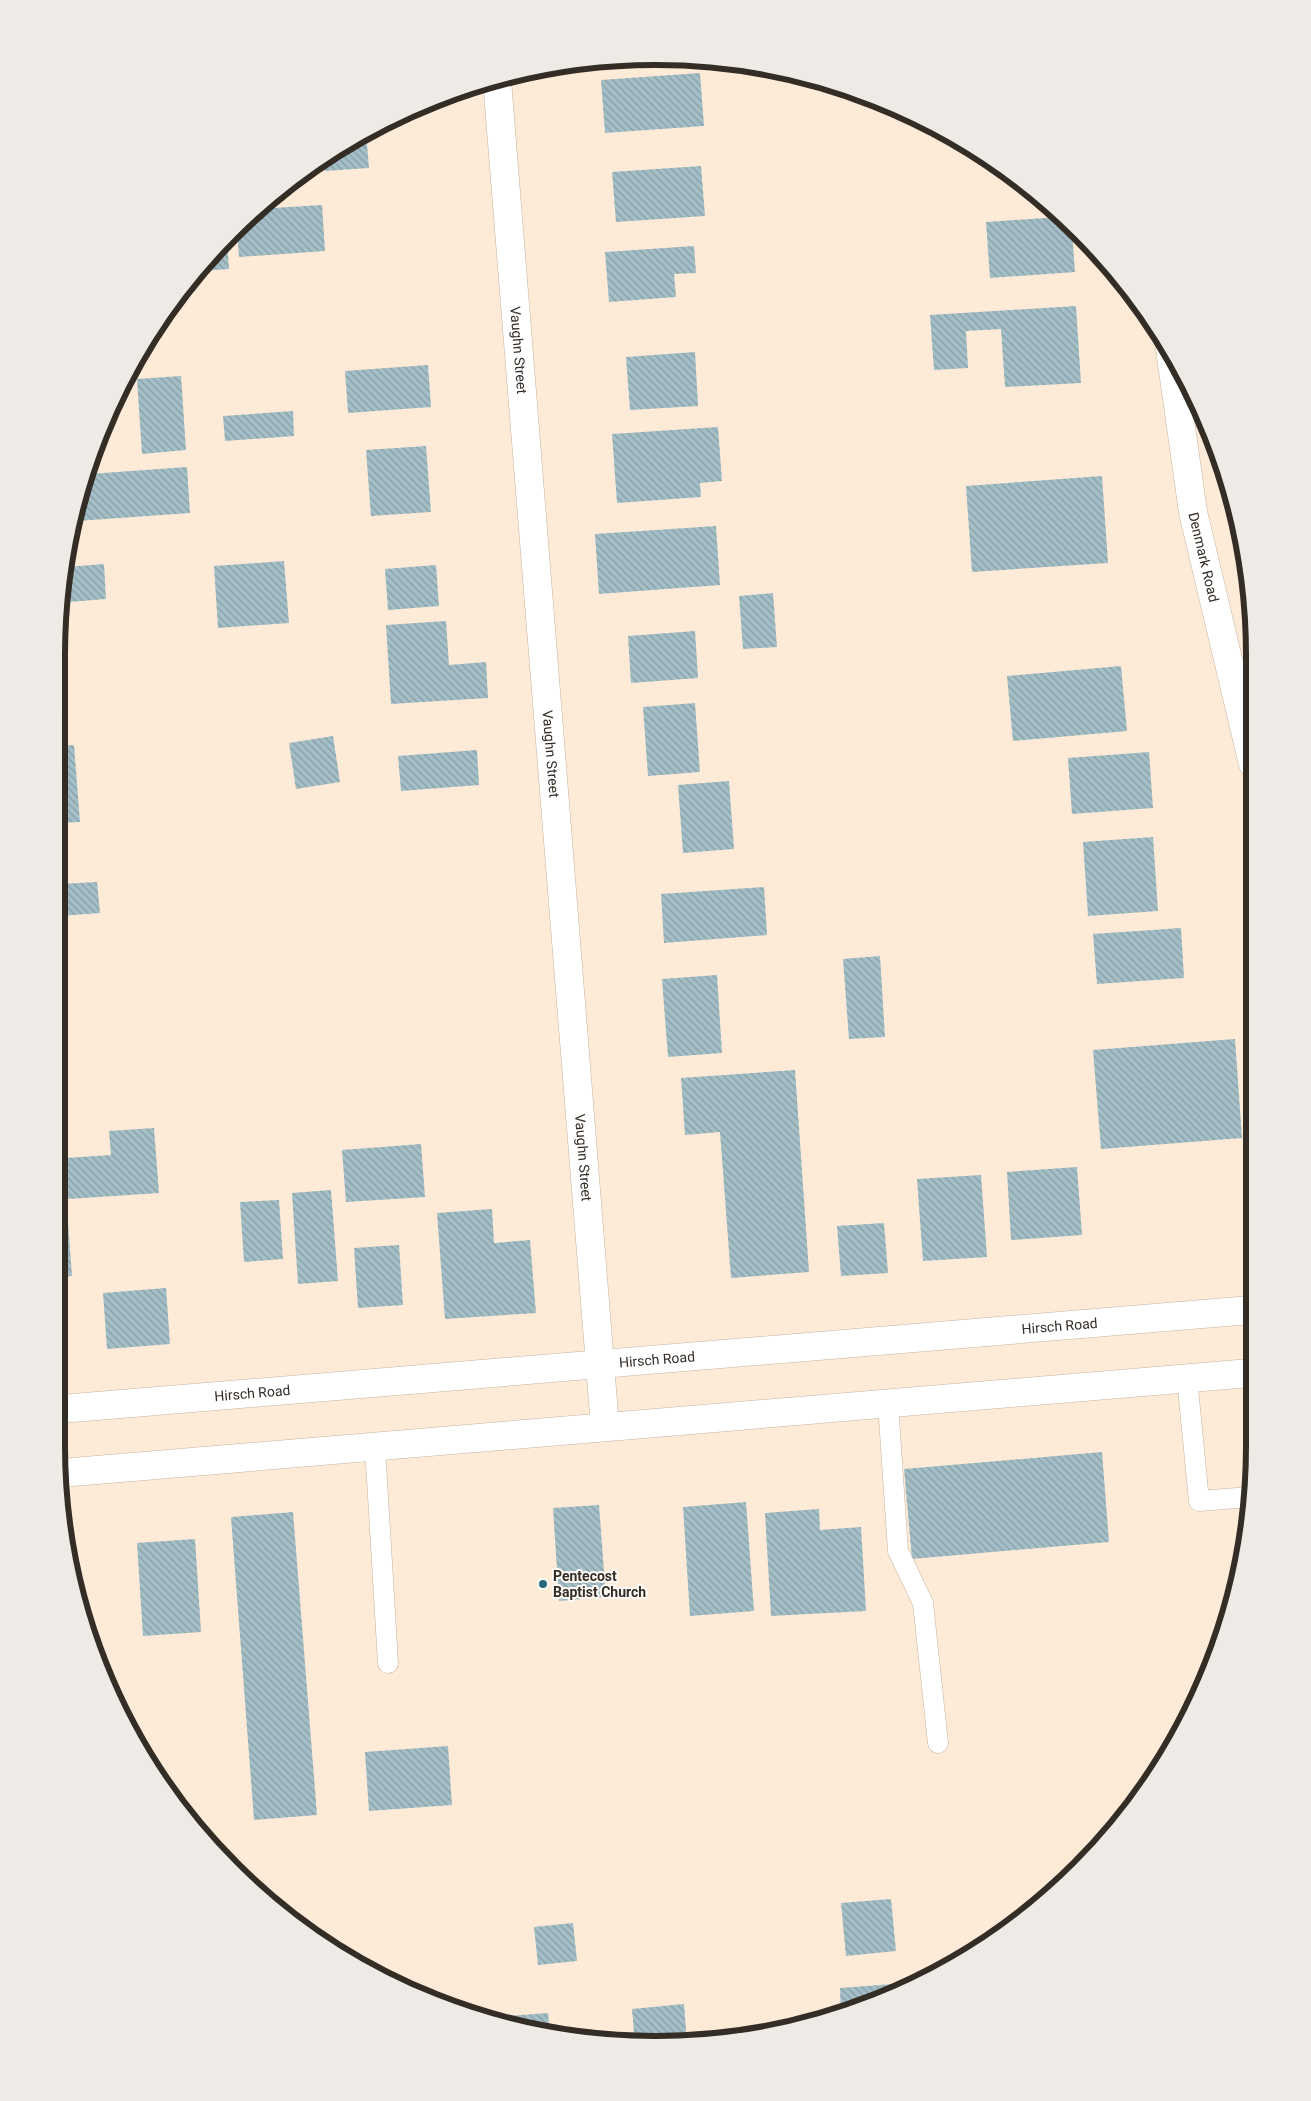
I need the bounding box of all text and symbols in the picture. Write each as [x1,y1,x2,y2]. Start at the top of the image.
street label: Vaughn Street [507,306,530,395]
street label: Denmark Road [1185,511,1222,604]
street label: Vaughn Street [540,709,563,799]
street label: Vaughn Street [572,1113,595,1202]
street label: Hirsch Road [1021,1315,1098,1337]
street label: Hirsch Road [618,1348,696,1371]
street label: Hirsch Road [214,1382,291,1404]
place label: Pentecost Baptist Church [553,1568,646,1600]
marker: Pentecost Baptist Church [537,1578,549,1590]

